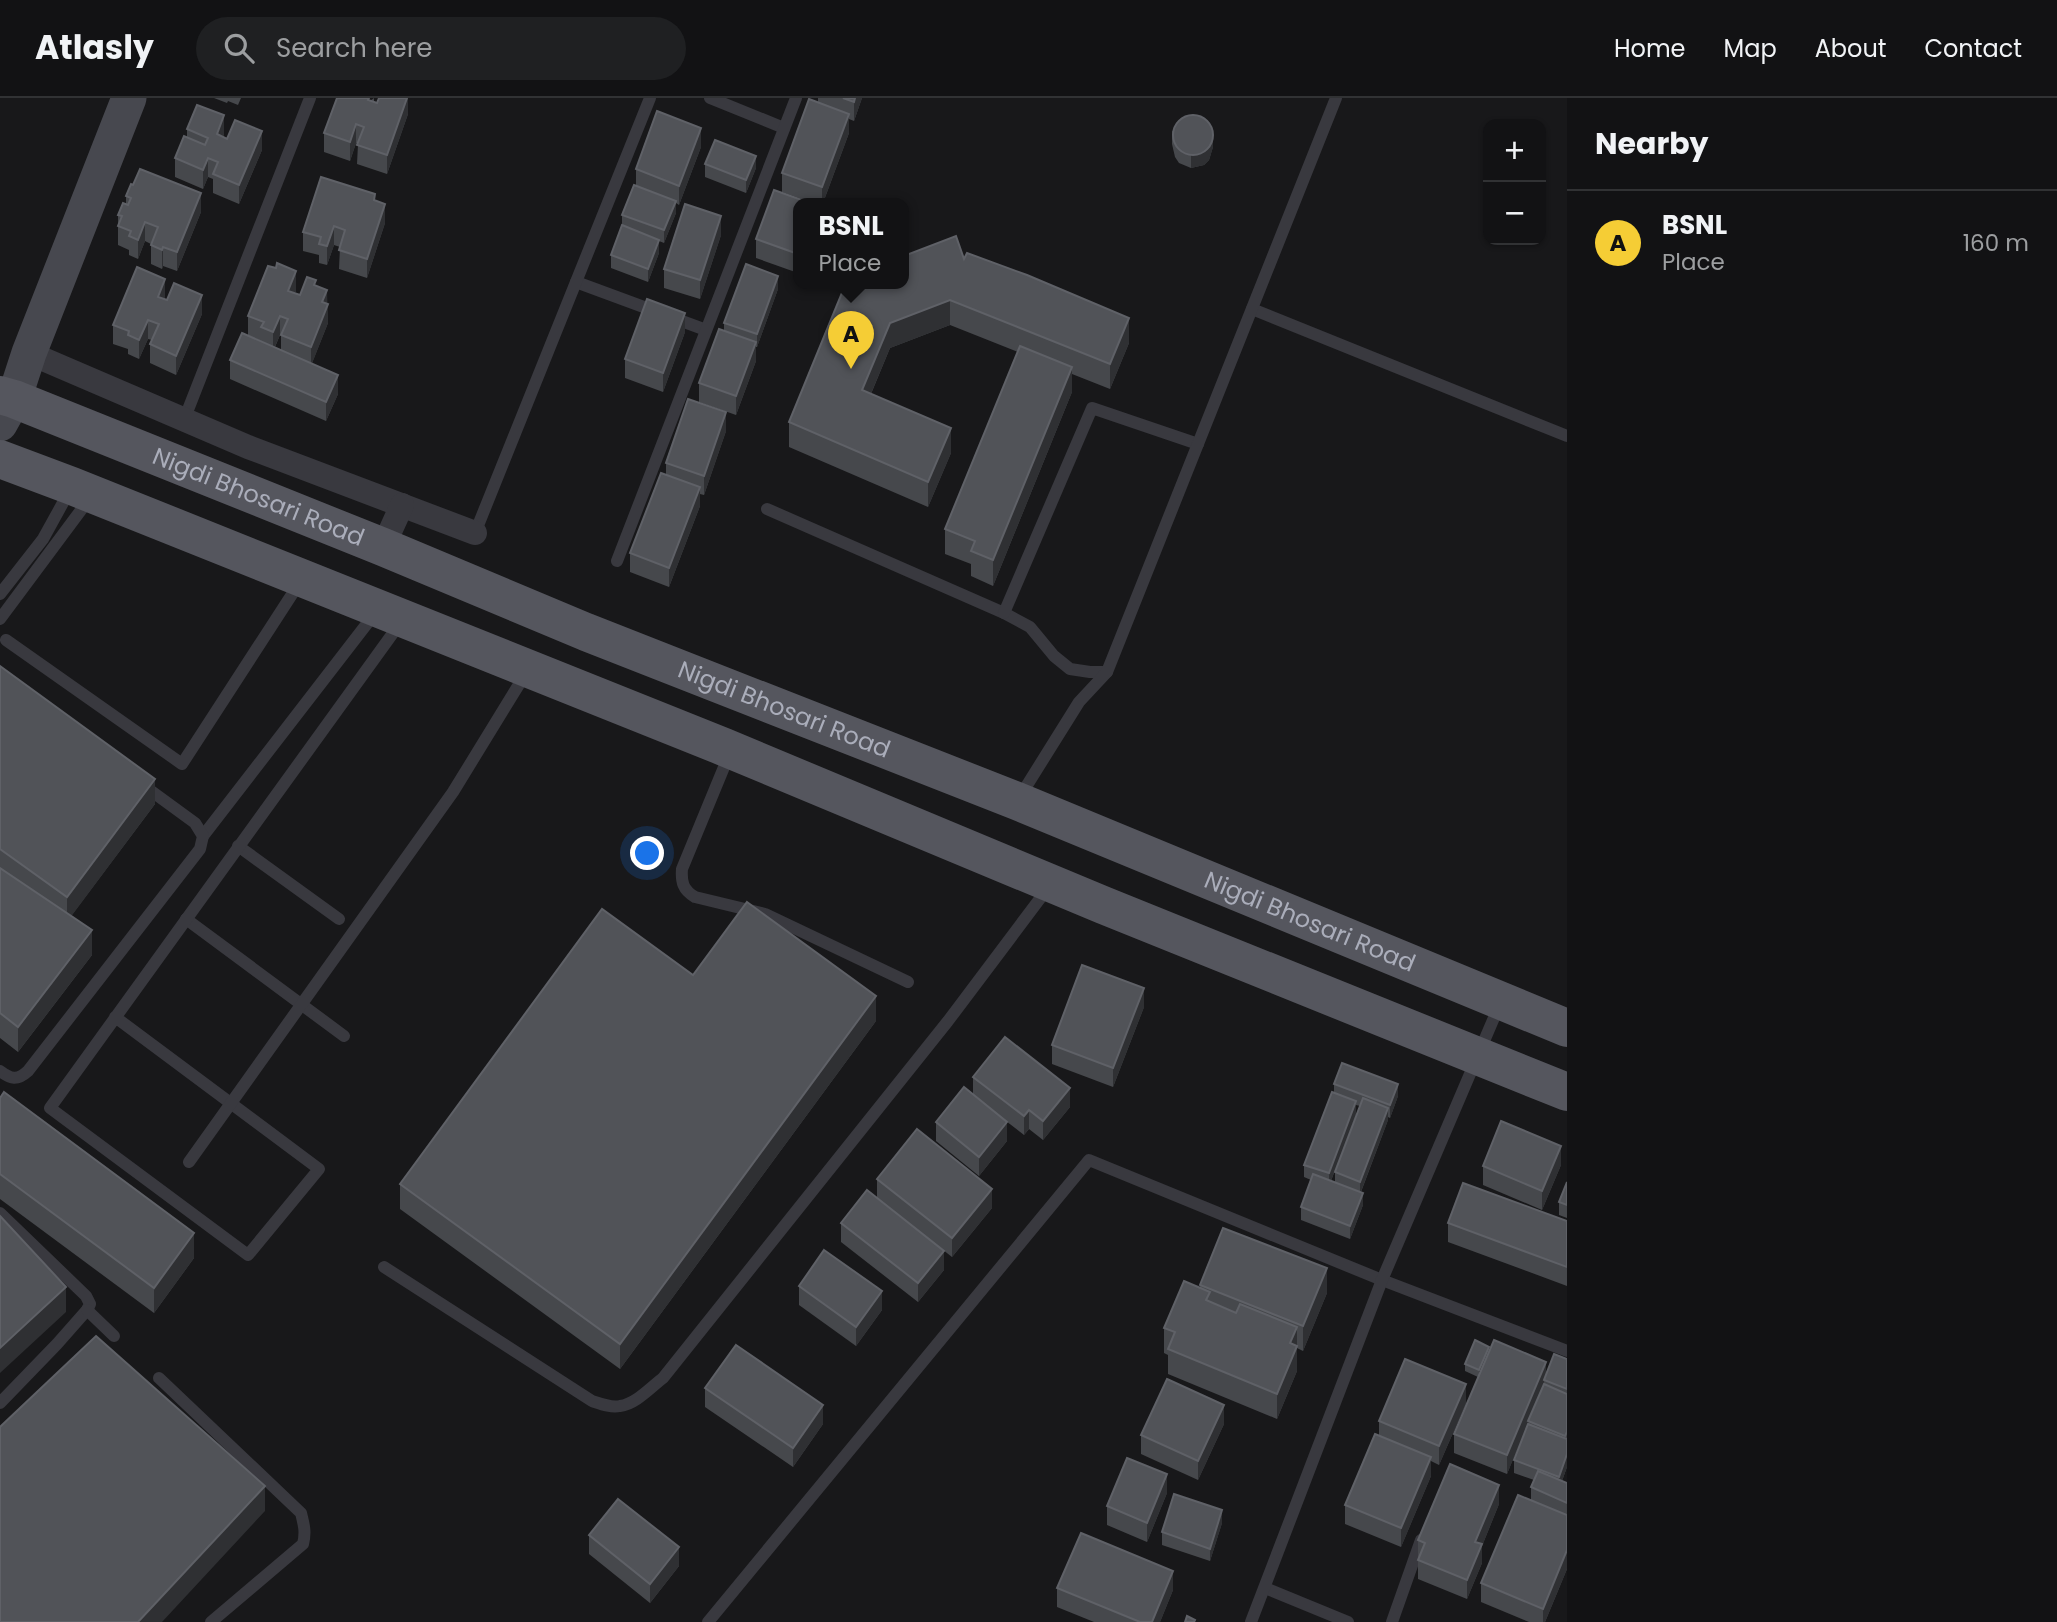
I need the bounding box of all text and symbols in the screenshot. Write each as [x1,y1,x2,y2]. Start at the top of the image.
search box [196,17,686,80]
text: Atlasly [35,24,154,71]
icon: search [220,29,258,67]
text: Search here [276,30,432,66]
text: Home [1614,32,1686,65]
text: Map [1724,32,1777,65]
text: About [1815,32,1886,65]
text: Contact [1924,32,2022,65]
map controls [1483,119,1546,245]
button: + [1483,119,1546,182]
text: Nearby [1595,122,1709,165]
button: − [1483,182,1546,245]
popup [793,198,909,289]
text: BSNL [1662,207,1727,243]
text: BSNL [818,208,884,244]
text: A [1610,227,1626,259]
text: 160 m [1963,227,2029,259]
text: Place [1662,246,1725,278]
text: Place [818,247,881,279]
pin: A [828,311,874,369]
street label: Nigdi Bhosari Road [148,439,369,554]
street label: Nigdi Bhosari Road [673,653,895,766]
your location [630,836,664,870]
street label: Nigdi Bhosari Road [1200,863,1421,980]

